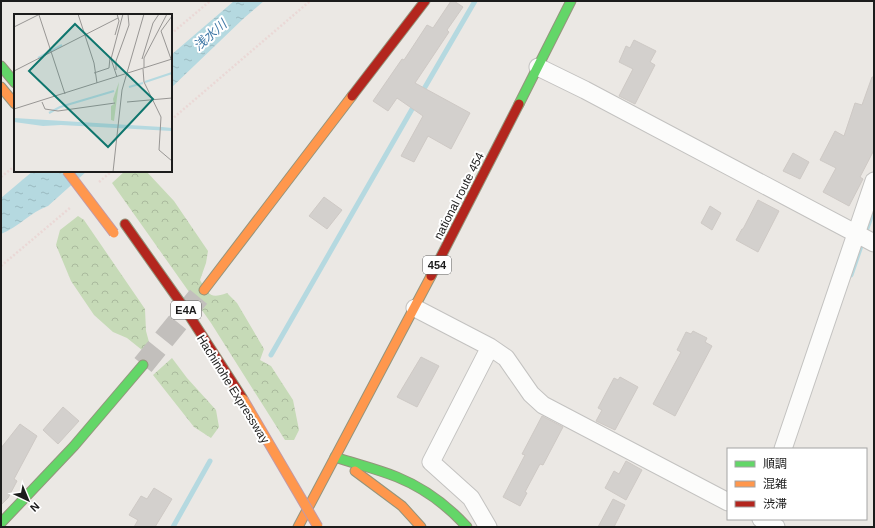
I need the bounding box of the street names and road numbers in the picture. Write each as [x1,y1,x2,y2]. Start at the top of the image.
street label: national route 454 [431,150,487,242]
road number: 454 [423,256,451,274]
road number: E4A [171,301,201,319]
street label: Hachinohe Expressway [194,332,272,446]

